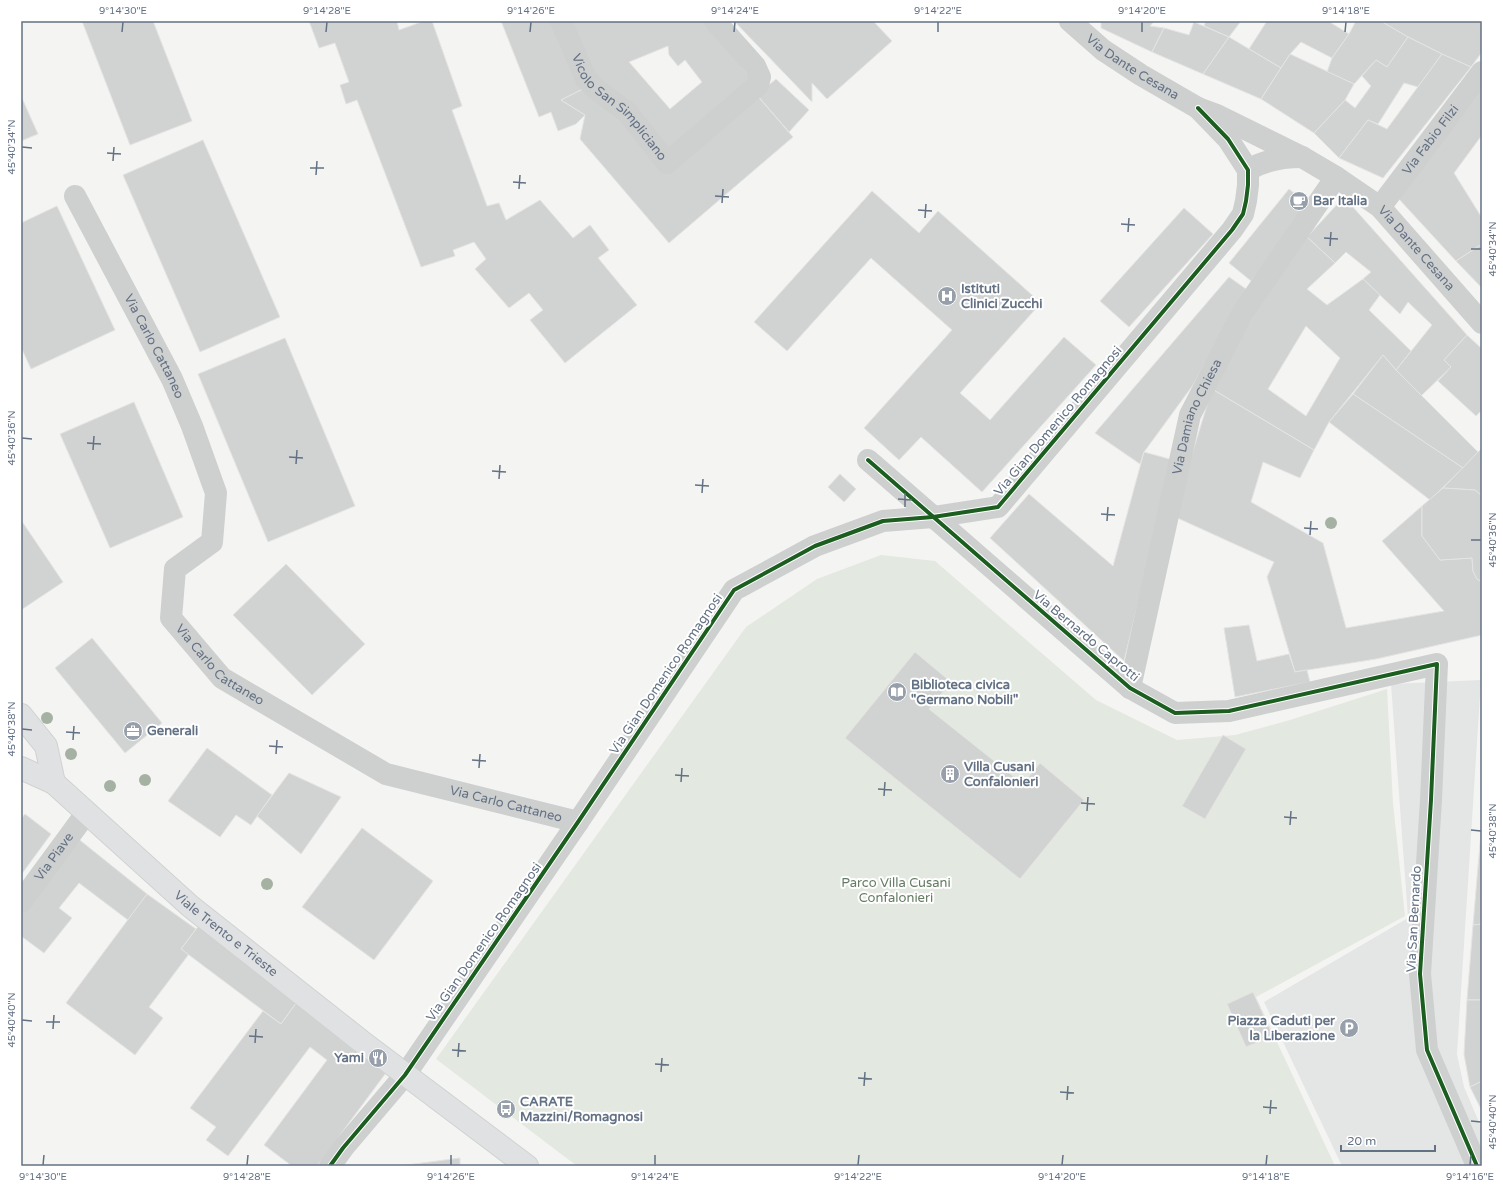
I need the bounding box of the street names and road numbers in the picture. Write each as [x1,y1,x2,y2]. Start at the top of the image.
street label: Via Dante Cesana [1083,31,1182,103]
street label: Vicolo San Simpliciano [568,51,670,164]
street label: Via Fabio Filzi [1399,102,1462,178]
street label: Via Dante Cesana [1375,202,1458,294]
street label: Via Carlo Cattaneo [121,291,187,401]
street label: Via Gian Domenico Romagnosi [991,343,1125,499]
street label: Via Damiano Chiesa [1169,356,1225,476]
street label: Via Bernardo Caprotti [1030,587,1142,685]
street label: Via Gian Domenico Romagnosi [606,591,726,757]
street label: Via Carlo Cattaneo [172,621,267,709]
street label: Via Carlo Cattaneo [448,782,564,826]
street label: Via Piave [31,829,77,884]
street label: Via Gian Domenico Romagnosi [423,859,545,1025]
street label: Via San Bernardo [1403,865,1425,973]
street label: Viale Trento e Trieste [171,887,281,980]

